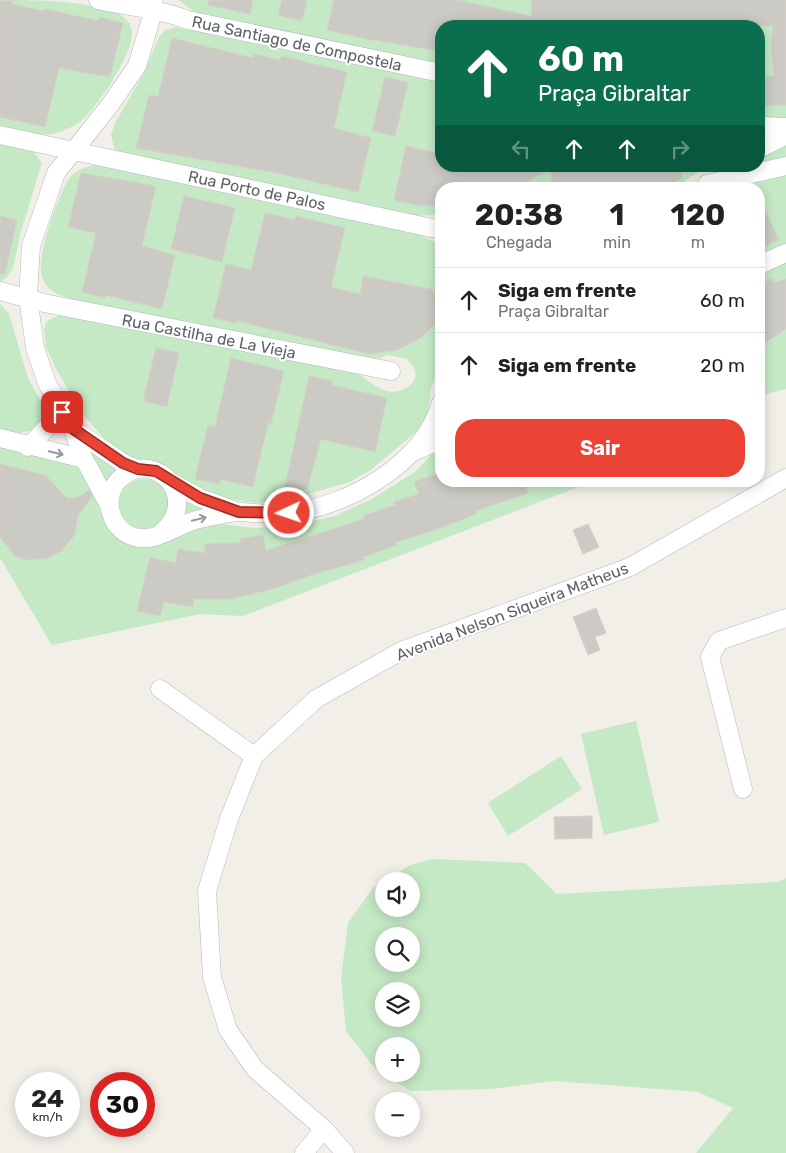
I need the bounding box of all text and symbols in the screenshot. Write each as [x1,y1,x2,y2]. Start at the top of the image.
street label: Rua Santiago de Compostela [190,12,404,75]
text: 60 m [538,38,624,80]
icon: ahead [455,40,520,105]
text: Praça Gibraltar [538,80,690,107]
icon: left [507,135,535,163]
icon: ahead [560,135,588,163]
icon: ahead [613,135,641,163]
icon: right [666,135,694,163]
street label: Rua Porto de Palos [186,167,327,214]
text: 20:38 [475,197,563,233]
text: 1 [610,197,624,233]
text: 120 [671,197,725,233]
text: Chegada [486,233,552,252]
text: min [603,233,631,252]
text: m [691,233,705,252]
text: Siga em frente [498,279,636,302]
icon: ahead [455,286,483,314]
text: 60 m [700,289,745,312]
text: Praça Gibraltar [498,302,609,321]
street label: Rua Castilha de La Vieja [120,310,298,363]
icon: ahead [455,351,483,379]
text: Siga em frente [498,354,636,377]
text: 20 m [700,354,745,377]
pin [41,391,83,433]
icon: arrive [48,398,76,426]
button: Sair [455,419,745,477]
one-way arrow [47,449,63,458]
position arrow [262,486,314,538]
one-way arrow [191,514,207,523]
street label: Avenida Nelson Siqueira Matheus [393,558,631,665]
map controls [375,872,420,1137]
button: sound [375,872,420,917]
button: search [375,927,420,972]
button: layers [375,982,420,1027]
button: + [375,1037,420,1082]
speed limit sign: 30 [90,1072,155,1137]
text: 24 [31,1084,64,1113]
button: − [375,1092,420,1137]
text: km/h [33,1110,62,1124]

